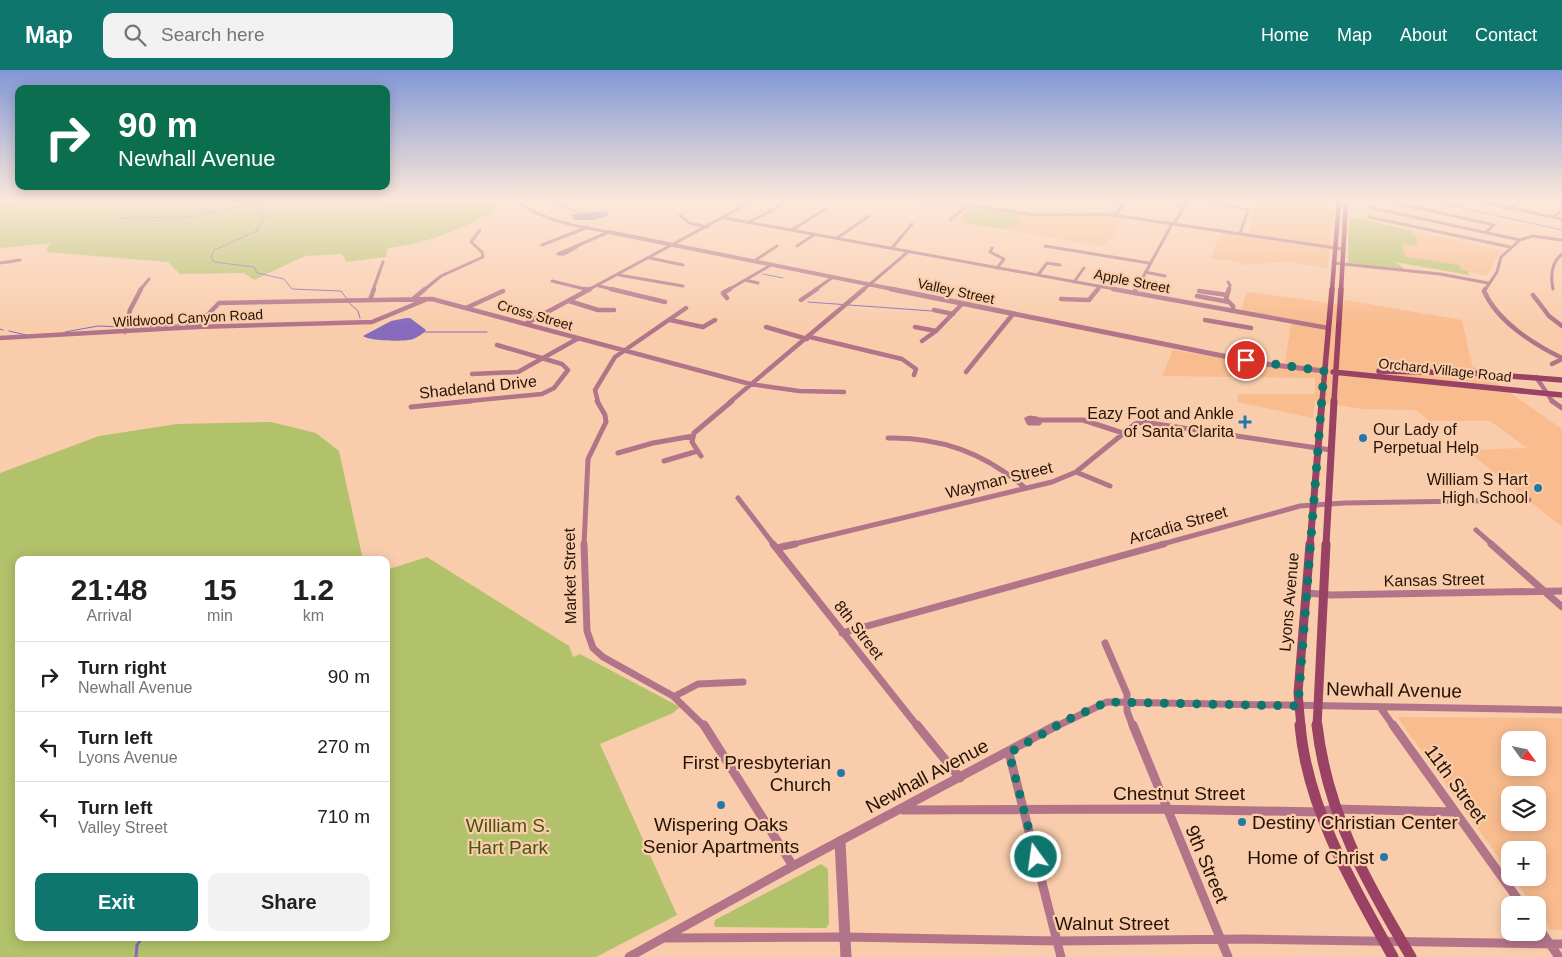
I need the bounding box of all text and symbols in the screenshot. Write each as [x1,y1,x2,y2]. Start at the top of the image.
search box [103,13,453,58]
text: Map [25,21,73,48]
icon: search [121,21,149,49]
text: Search here [161,24,265,45]
text: Home [1261,25,1309,45]
text: Map [1337,25,1372,45]
text: About [1400,25,1447,45]
text: Contact [1475,25,1537,45]
icon: right [35,105,100,170]
text: 90 m [118,105,198,144]
text: Newhall Avenue [118,146,275,171]
street label: Apple Street [1093,266,1171,296]
street label: Valley Street [916,275,996,307]
street label: Cross Street [495,297,575,333]
street label: Wildwood Canyon Road [113,306,263,330]
pin [1225,339,1267,381]
icon: arrive [1232,346,1260,374]
street label: Orchard Village Road [1378,355,1512,385]
street label: Shadeland Drive [418,372,538,402]
place label: Eazy Foot and Ankle of Santa Clarita [1087,405,1234,440]
marker: Eazy Foot and Ankle of Santa Clarita [1238,415,1252,429]
place label: Our Lady of Perpetual Help [1373,421,1479,456]
marker: Our Lady of Perpetual Help [1357,432,1369,444]
street label: Wayman Street [944,458,1055,502]
place label: William S Hart High School [1427,471,1529,506]
marker: William S Hart High School [1532,482,1544,494]
street label: Arcadia Street [1127,503,1230,547]
street label: Market Street [561,527,579,624]
street label: Lyons Avenue [1276,552,1302,652]
street label: Kansas Street [1384,571,1485,589]
text: 21:48 [71,573,148,606]
text: 15 [203,573,237,606]
text: 1.2 [292,573,334,606]
street label: 8th Street [831,597,887,663]
text: Arrival [86,607,132,624]
text: min [207,607,233,624]
text: km [303,607,324,624]
text: Turn right [78,657,166,678]
icon: right [35,663,63,691]
text: 90 m [328,666,370,687]
street label: Newhall Avenue [1326,678,1462,702]
text: Newhall Avenue [78,679,192,696]
text: Turn left [78,727,153,748]
north arrow [1501,731,1546,776]
map controls [1501,731,1546,941]
icon: left [35,733,63,761]
street label: Newhall Avenue [862,735,992,817]
text: 270 m [317,736,370,757]
street label: 11th Street [1421,741,1492,828]
text: Lyons Avenue [78,749,178,766]
place label: First Presbyterian Church [682,752,831,795]
marker: First Presbyterian Church [835,767,847,779]
street label: Chestnut Street [1113,783,1246,804]
button: layers [1501,786,1546,831]
text: Turn left [78,797,153,818]
marker: Wispering Oaks Senior Apartments [715,799,727,811]
icon: left [35,803,63,831]
text: 710 m [317,806,370,827]
place label: Destiny Christian Center [1252,812,1459,833]
place label: Wispering Oaks Senior Apartments [643,814,799,857]
park label: William S. Hart Park [466,815,550,858]
marker: Destiny Christian Center [1236,816,1248,828]
text: Valley Street [78,819,168,836]
street label: 9th Street [1181,822,1233,907]
position arrow [1009,830,1061,882]
button: + [1501,841,1546,886]
place label: Home of Christ [1247,847,1375,868]
marker: Home of Christ [1378,851,1390,863]
button: Exit [35,873,198,931]
button: Share [208,873,370,931]
button: − [1501,896,1546,941]
street label: Walnut Street [1055,913,1170,934]

